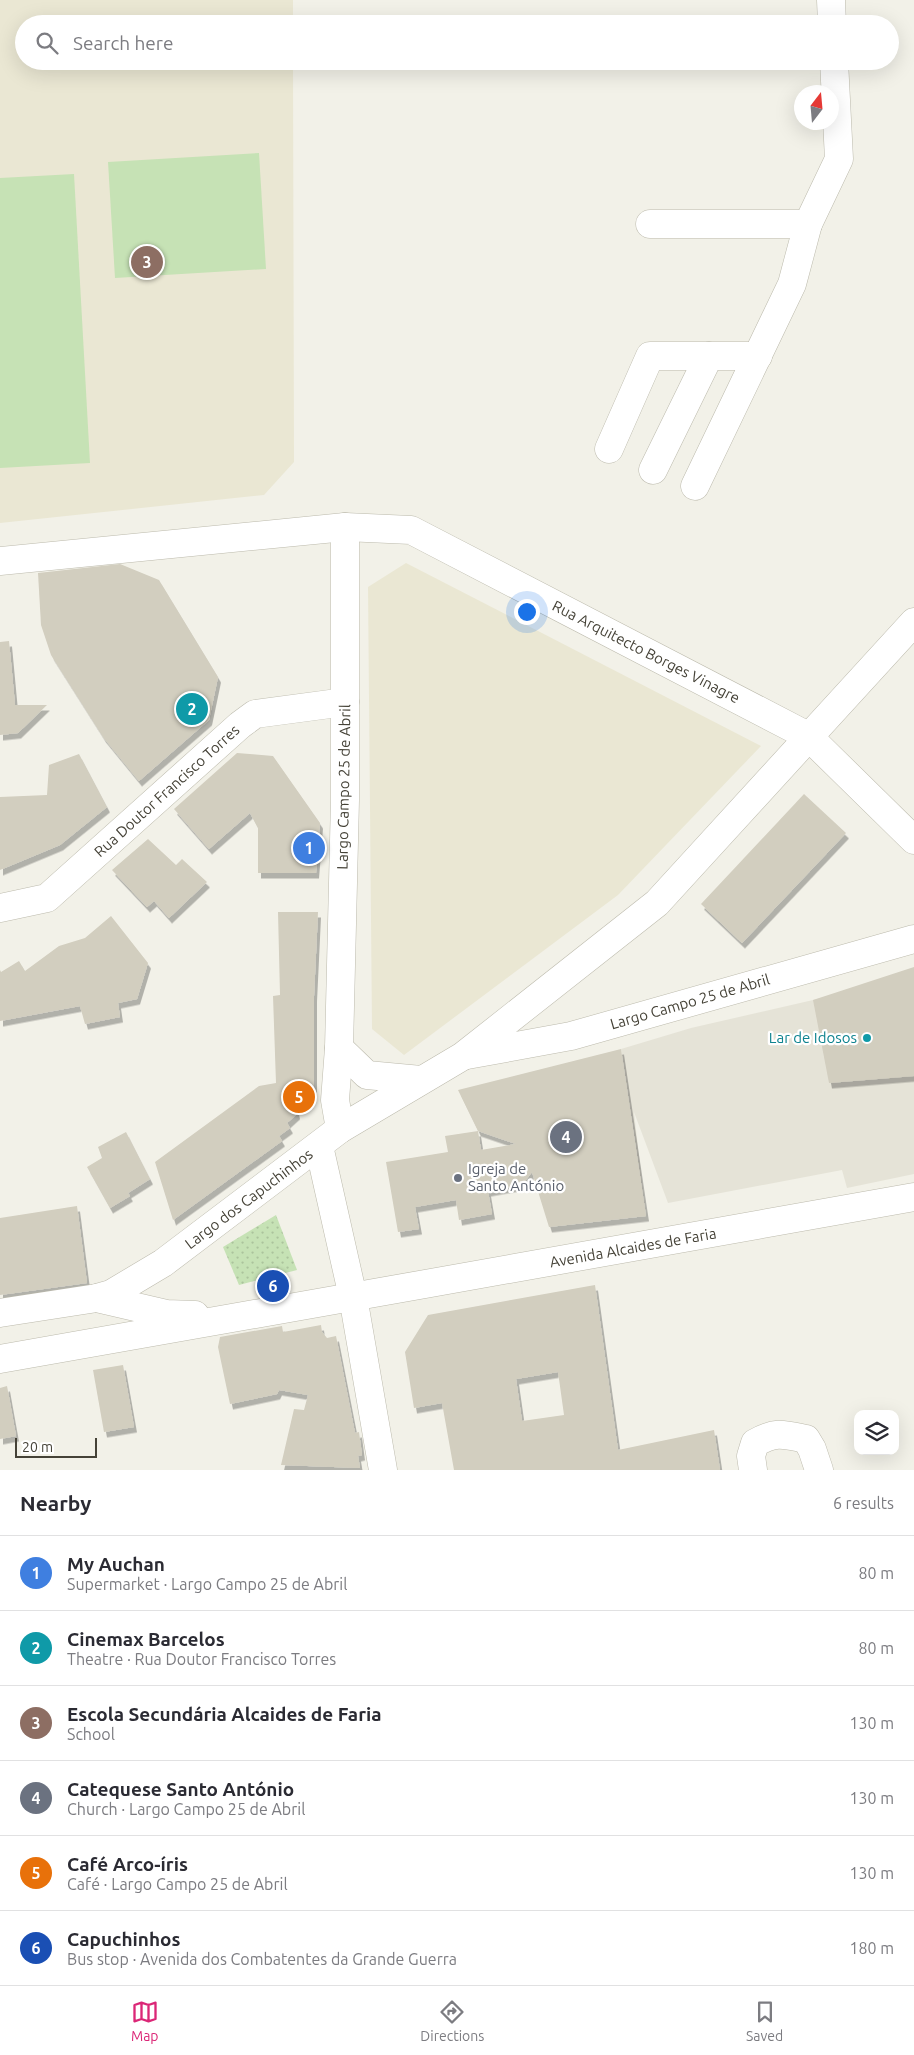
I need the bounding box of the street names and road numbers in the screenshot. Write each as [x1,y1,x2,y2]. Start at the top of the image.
street label: Rua Arquitecto Borges Vinagre [550,597,743,706]
street label: Largo Campo 25 de Abril [334,704,353,870]
street label: Rua Doutor Francisco Torres [91,721,243,860]
street label: Largo Campo 25 de Abril [608,971,772,1032]
street label: Largo dos Capuchinhos [182,1145,316,1252]
street label: Avenida Alcaides de Faria [548,1224,717,1271]

